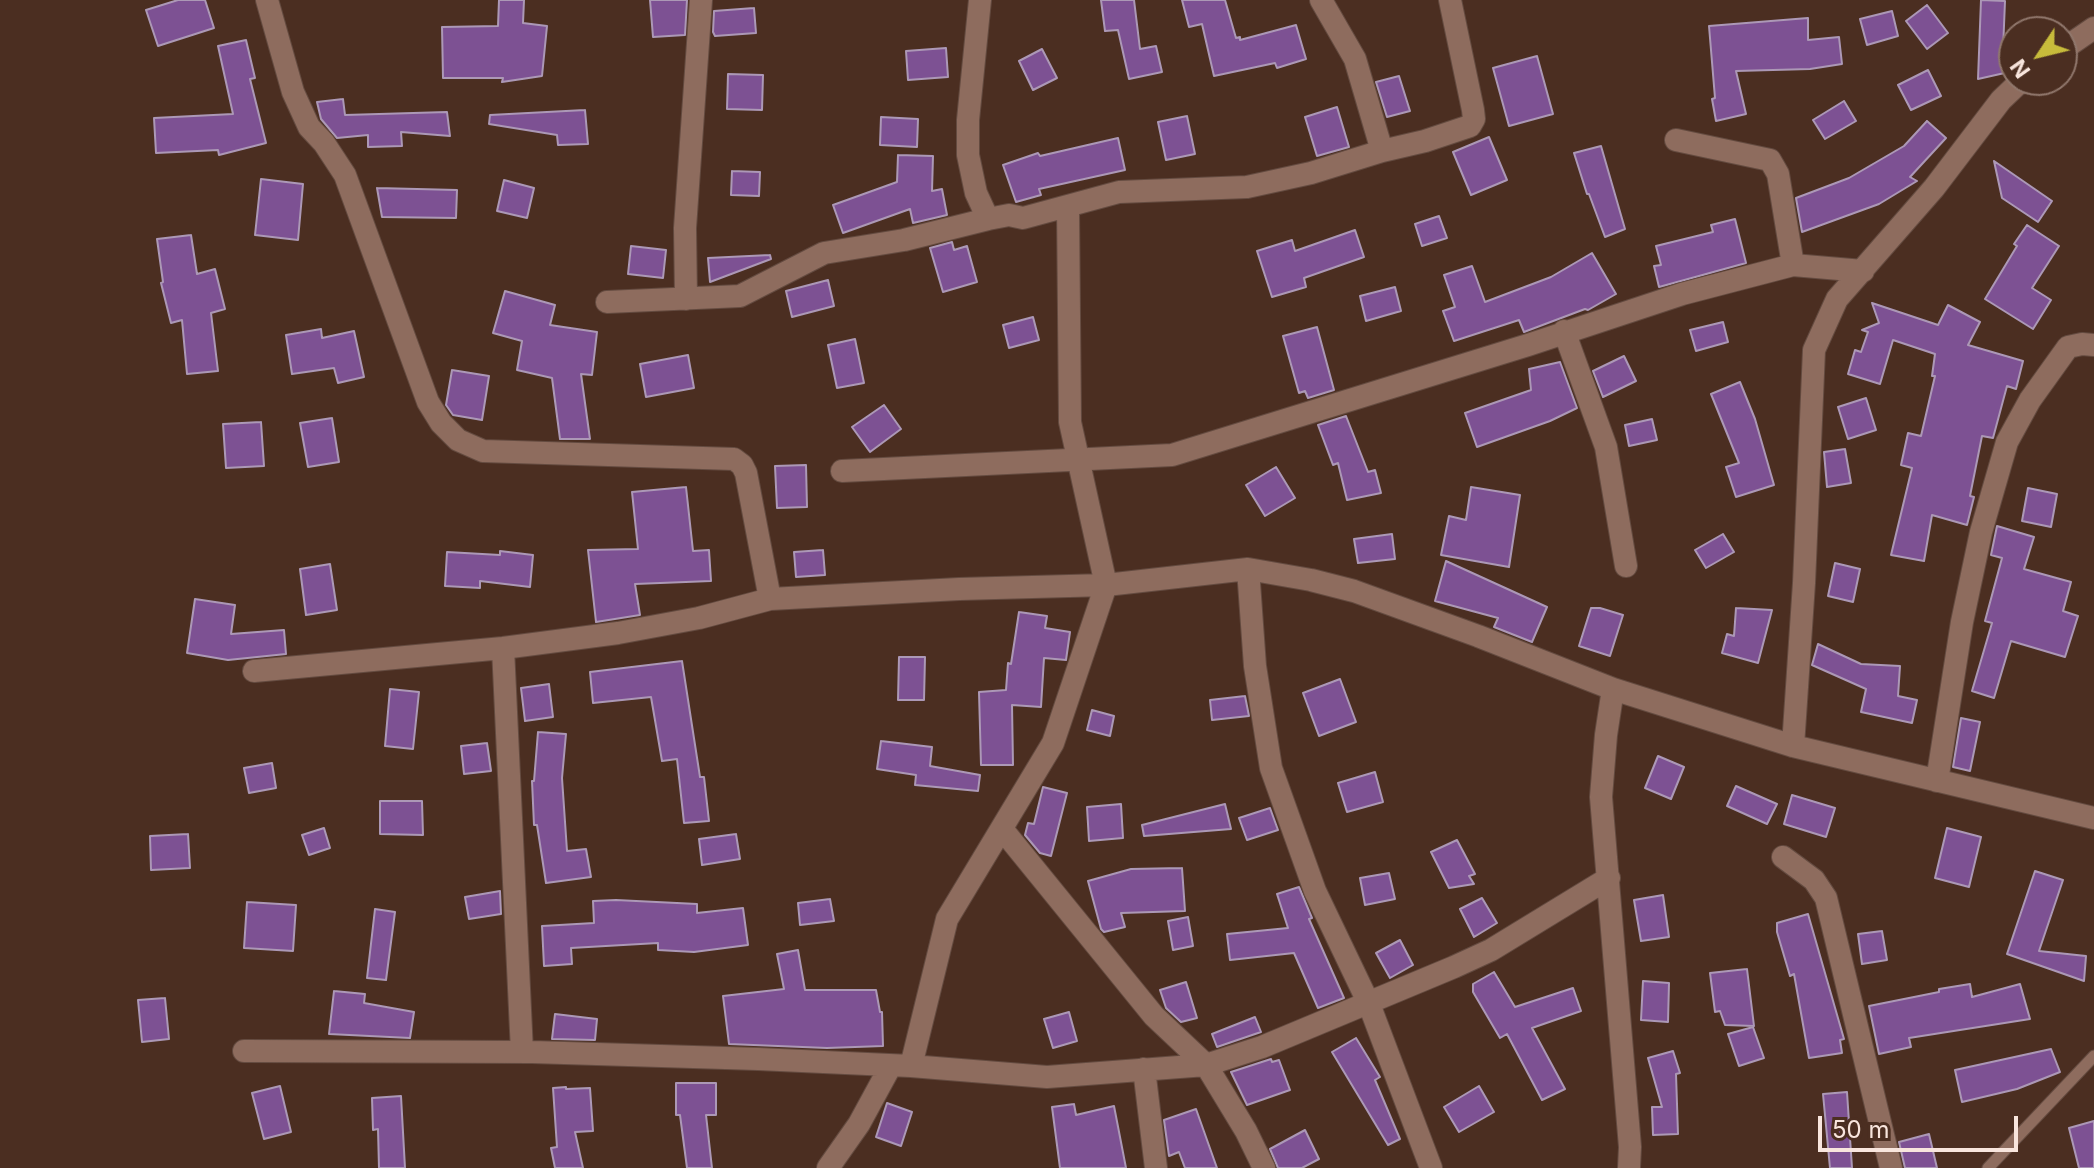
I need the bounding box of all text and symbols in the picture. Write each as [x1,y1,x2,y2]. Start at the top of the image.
north arrow [1998,16,2078,96]
text: N [2005,54,2035,83]
scale bar [1822,1100,2022,1150]
text: 50 m [1832,1115,1890,1144]

